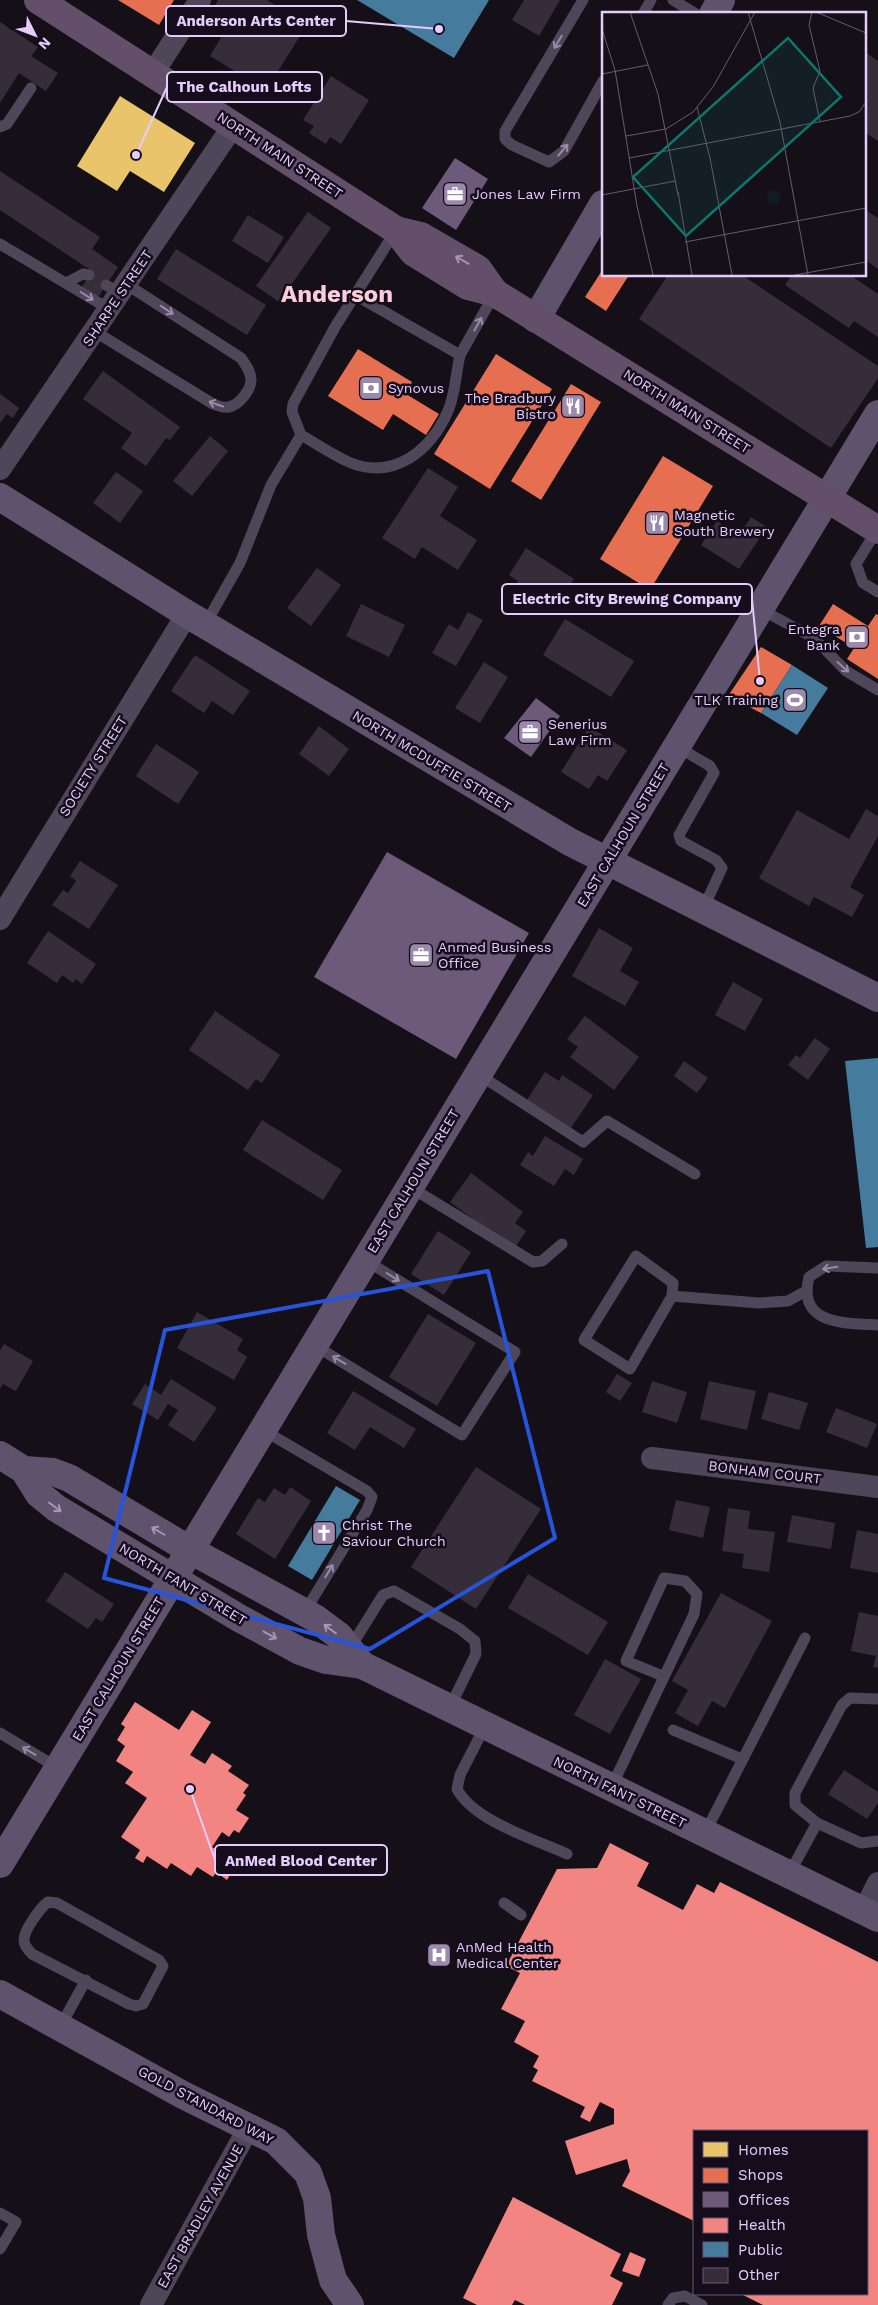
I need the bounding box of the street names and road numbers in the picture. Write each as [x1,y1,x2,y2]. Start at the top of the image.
street label: NORTH MAIN STREET [214,108,346,202]
street label: SHARPE STREET [79,246,155,349]
street label: NORTH MAIN STREET [621,365,754,457]
street label: NORTH MCDUFFIE STREET [350,707,515,815]
street label: SOCIETY STREET [56,712,131,819]
street label: EAST CALHOUN STREET [574,760,673,910]
street label: EAST CALHOUN STREET [364,1106,463,1256]
street label: BONHAM COURT [708,1457,823,1487]
street label: NORTH FANT STREET [116,1540,250,1629]
street label: EAST CALHOUN STREET [69,1594,168,1744]
street label: NORTH FANT STREET [551,1753,690,1831]
street label: GOLD STANDARD WAY [135,2062,277,2148]
street label: EAST BRADLEY AVENUE [154,2141,246,2291]

